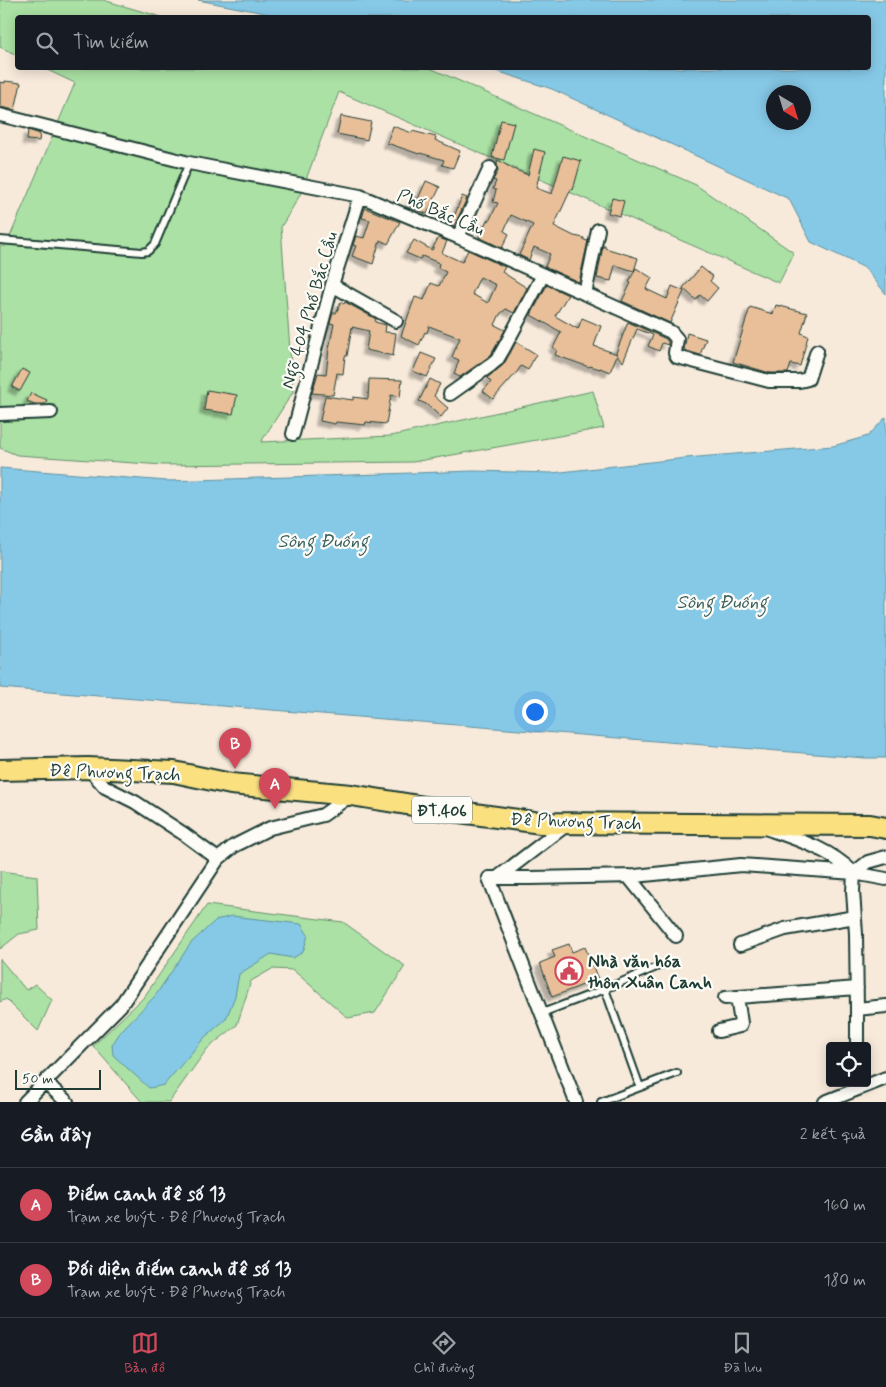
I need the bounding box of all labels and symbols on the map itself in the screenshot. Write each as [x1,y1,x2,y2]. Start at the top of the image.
north arrow [766,85,811,130]
street label: Phố Bắc Cầu [393,184,488,242]
street label: Ngõ 404 Phố Bắc Cầu [276,229,346,392]
water label: Sông Đuống [277,529,371,556]
water label: Sông Đuống [676,590,770,617]
your location [522,699,548,725]
pin: B [219,728,251,769]
street label: Đê Phương Trạch [49,759,181,789]
pin: A [259,768,291,809]
road number: ĐT.406 [412,796,472,824]
street label: Đê Phương Trạch [510,808,642,838]
place label: Nhà văn hóa thôn Xuân Canh [587,950,712,995]
public building icon: Nhà văn hóa thôn Xuân Canh [554,956,584,986]
scale bar [15,1067,101,1090]

